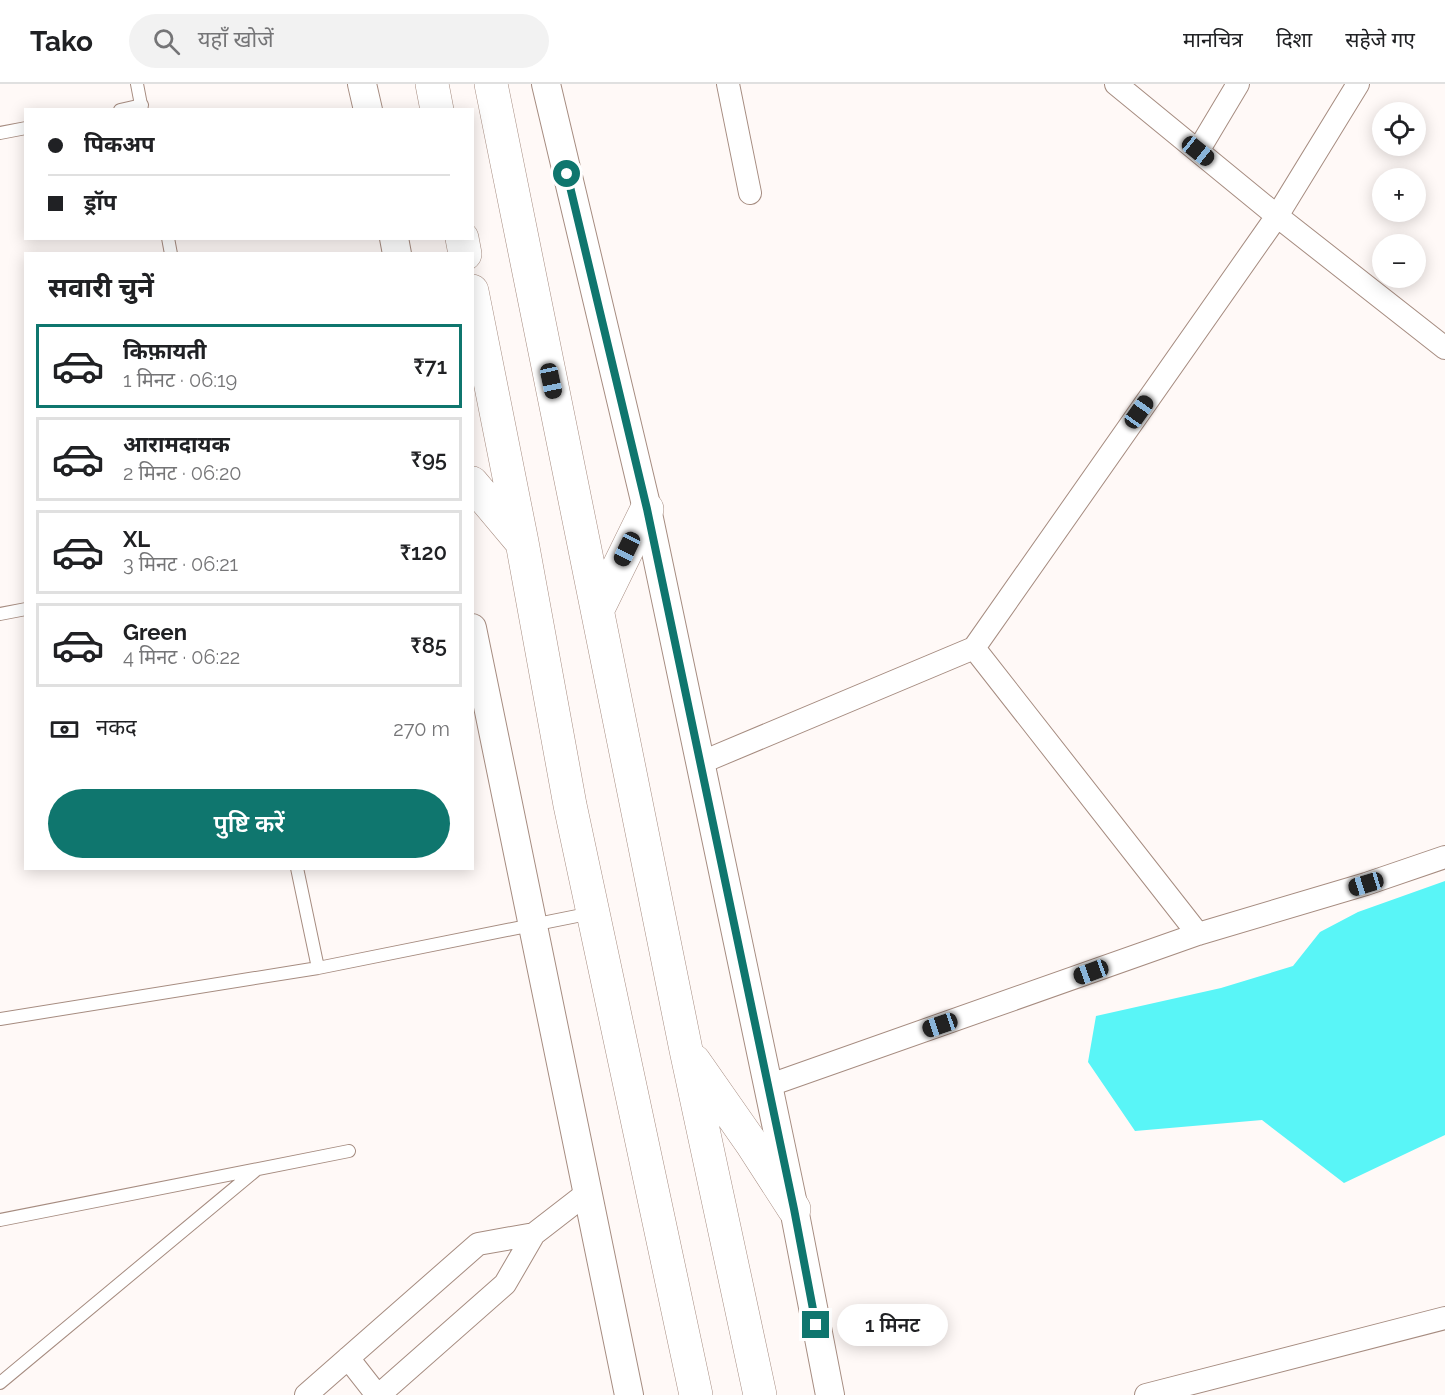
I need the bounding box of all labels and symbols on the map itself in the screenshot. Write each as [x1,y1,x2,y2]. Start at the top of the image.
car [1178,133,1218,169]
route start [553,160,580,187]
car [538,362,564,400]
car [1121,392,1157,432]
car [611,529,643,569]
car [1346,870,1386,898]
car [1071,957,1111,987]
car [920,1011,960,1039]
callout: 1 मिनट [837,1304,948,1346]
route end [802,1311,829,1338]

